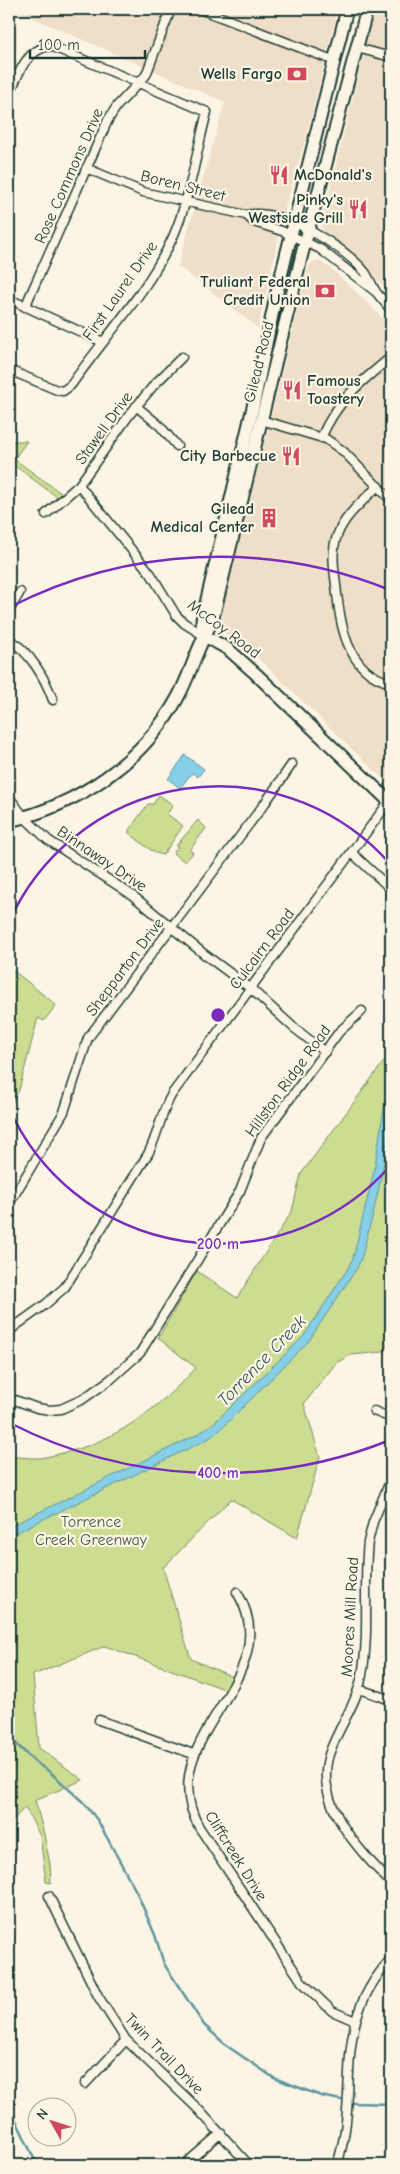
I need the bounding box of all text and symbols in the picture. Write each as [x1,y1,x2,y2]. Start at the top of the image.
scale bar [30,28,145,60]
text: 100 m [38,36,80,54]
bank icon: Wells Fargo [286,63,308,85]
place label: Wells Fargo [201,65,282,83]
street label: Rose Commons Drive [31,106,107,246]
restaurant icon: McDonald's [268,164,290,186]
place label: McDonald's [294,166,372,184]
street label: Boren Street [139,167,228,205]
place label: Pinky's Westside Grill [249,191,343,227]
restaurant icon: Pinky's Westside Grill [347,198,369,220]
street label: First Laurel Drive [79,238,161,344]
place label: Truliant Federal Credit Union [200,273,310,309]
bank icon: Truliant Federal Credit Union [314,280,336,302]
street label: Gilead Road [240,319,278,405]
place label: Famous Toastery [307,372,364,408]
restaurant icon: Famous Toastery [281,379,303,401]
street label: Stawell Drive [72,388,136,468]
restaurant icon: City Barbecue [280,445,302,467]
place label: City Barbecue [180,447,276,465]
place label: Gilead Medical Center [151,500,255,536]
building icon: Gilead Medical Center [258,507,280,529]
street label: McCoy Road [184,596,264,662]
street label: Binnaway Drive [54,822,150,896]
street label: Culcairn Road [226,905,298,993]
street label: Shepparton Drive [82,914,168,1020]
centre of rings [209,1006,227,1024]
street label: Hillston Ridge Road [241,1022,335,1140]
text: 200 m [197,1235,239,1253]
water label: Torrence Creek [213,1311,311,1411]
text: 400 m [197,1464,239,1482]
park label: Torrence Creek Greenway [35,1513,148,1549]
street label: Moores Mill Road [338,1556,362,1678]
street label: Cliffcreek Drive [201,1808,271,1904]
street label: Twin Trail Drive [121,2010,207,2098]
north arrow [28,2096,78,2146]
text: N [33,2105,52,2123]

